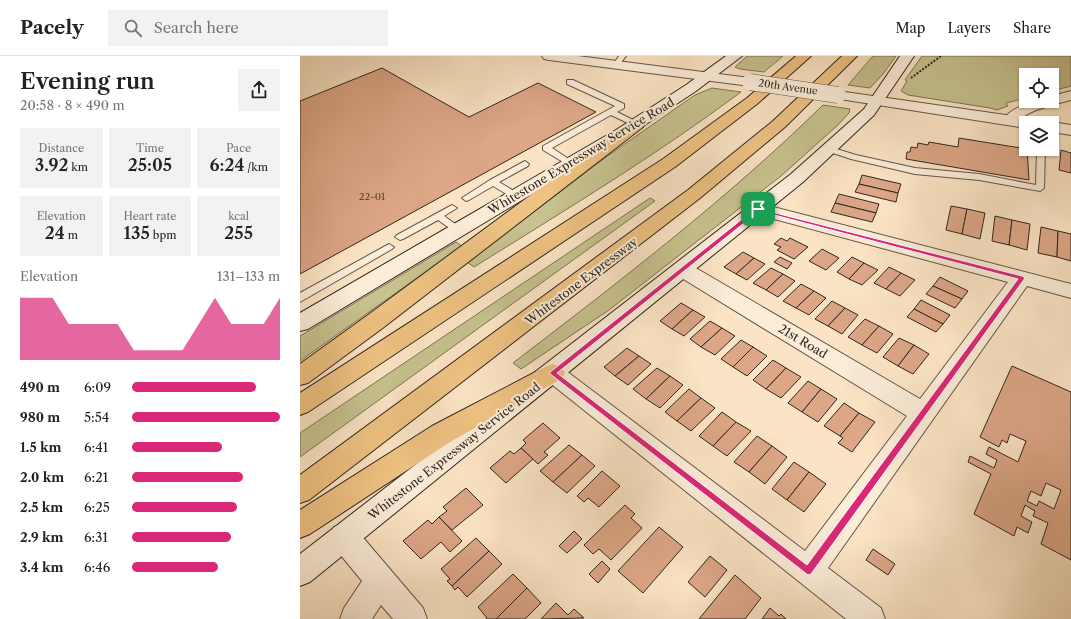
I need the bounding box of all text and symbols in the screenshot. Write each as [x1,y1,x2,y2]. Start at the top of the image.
search box [108,10,388,46]
text: Pacely [20,16,84,39]
icon: search [122,17,144,39]
text: Search here [154,18,239,37]
text: Map [895,19,925,37]
text: Layers [947,19,991,37]
text: Share [1013,19,1051,37]
text: Evening run [20,68,155,95]
map controls [1019,68,1059,156]
button: locate [1019,68,1059,108]
button: share [238,69,280,111]
street label: 20th Avenue [758,76,819,98]
street label: Whitestone Expressway Service Road [484,94,677,218]
text: 20:58 · 8 × 490 m [20,97,125,113]
button: layers [1019,116,1059,156]
text: Distance [39,141,84,155]
text: Time [136,141,164,155]
text: Pace [226,141,251,155]
text: 3.92 [35,155,68,175]
text: 25:05 [128,155,172,175]
text: 6:24 [209,155,244,175]
text: km [68,160,88,174]
text: /km [244,160,268,174]
house number: 22-01 [359,190,386,203]
pin [741,192,775,226]
icon: arrive [747,198,769,220]
text: Elevation [37,209,86,223]
text: Heart rate [123,209,177,223]
text: kcal [228,209,249,223]
text: 24 [45,223,65,243]
text: 135 [124,223,150,243]
text: 255 [224,223,253,243]
text: m [65,228,78,242]
text: bpm [150,228,176,242]
street label: Whitestone Expressway [521,234,640,329]
text: Elevation [20,268,78,284]
text: 131–133 m [217,268,280,284]
street label: 21st Road [776,321,831,362]
text: 490 m [20,379,60,395]
text: 6:09 [84,379,111,395]
street label: Whitestone Expressway Service Road [364,379,544,524]
text: 980 m [20,409,60,425]
text: 5:54 [84,409,109,425]
text: 1.5 km [20,439,61,455]
text: 6:41 [84,439,108,455]
text: 2.0 km [20,469,64,485]
text: 6:21 [84,469,108,485]
text: 2.5 km [20,499,63,515]
text: 6:25 [84,499,110,515]
text: 2.9 km [20,529,64,545]
text: 6:31 [84,529,108,545]
text: 3.4 km [20,559,63,575]
text: 6:46 [84,559,110,575]

